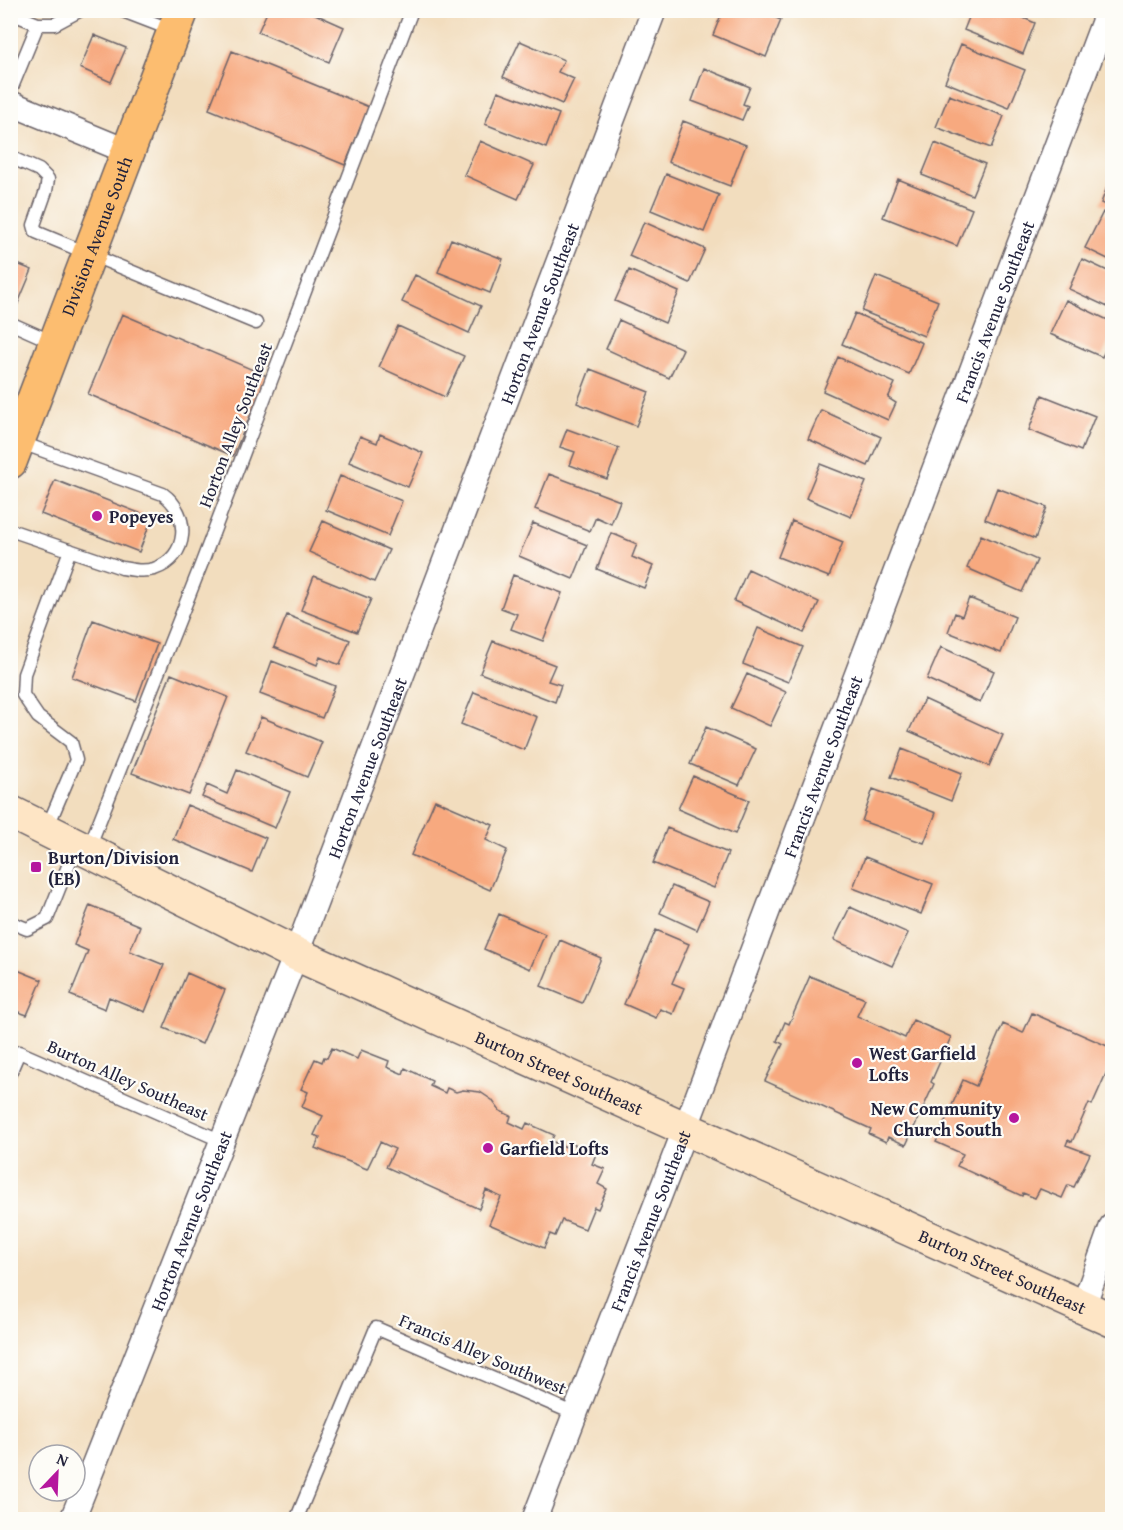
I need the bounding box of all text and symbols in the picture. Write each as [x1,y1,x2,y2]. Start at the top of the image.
street label: Division Avenue South [53,152,139,320]
street label: Francis Avenue Southeast [947,216,1041,407]
street label: Horton Avenue Southeast [492,218,586,408]
street label: Horton Alley Southeast [191,338,279,512]
place label: Popeyes [109,503,174,530]
marker: Popeyes [90,509,104,523]
street label: Francis Avenue Southeast [776,671,869,861]
street label: Horton Avenue Southeast [320,672,414,862]
place label: Burton/Division (EB) [48,844,179,892]
marker: Burton/Division (EB) [29,860,43,874]
street label: Burton Street Southeast [471,1023,648,1122]
street label: Burton Alley Southeast [43,1032,214,1128]
place label: West Garfield Lofts [869,1040,977,1088]
marker: West Garfield Lofts [850,1056,864,1070]
place label: New Community Church South [871,1095,1003,1143]
marker: New Community Church South [1007,1111,1021,1125]
street label: Francis Avenue Southeast [602,1125,697,1315]
street label: Horton Avenue Southeast [143,1126,239,1315]
place label: Garfield Lofts [500,1135,609,1162]
marker: Garfield Lofts [481,1141,495,1155]
street label: Burton Street Southeast [915,1222,1092,1321]
street label: Francis Alley Southwest [395,1306,572,1402]
north arrow [27,1443,87,1503]
text: N [53,1446,73,1472]

